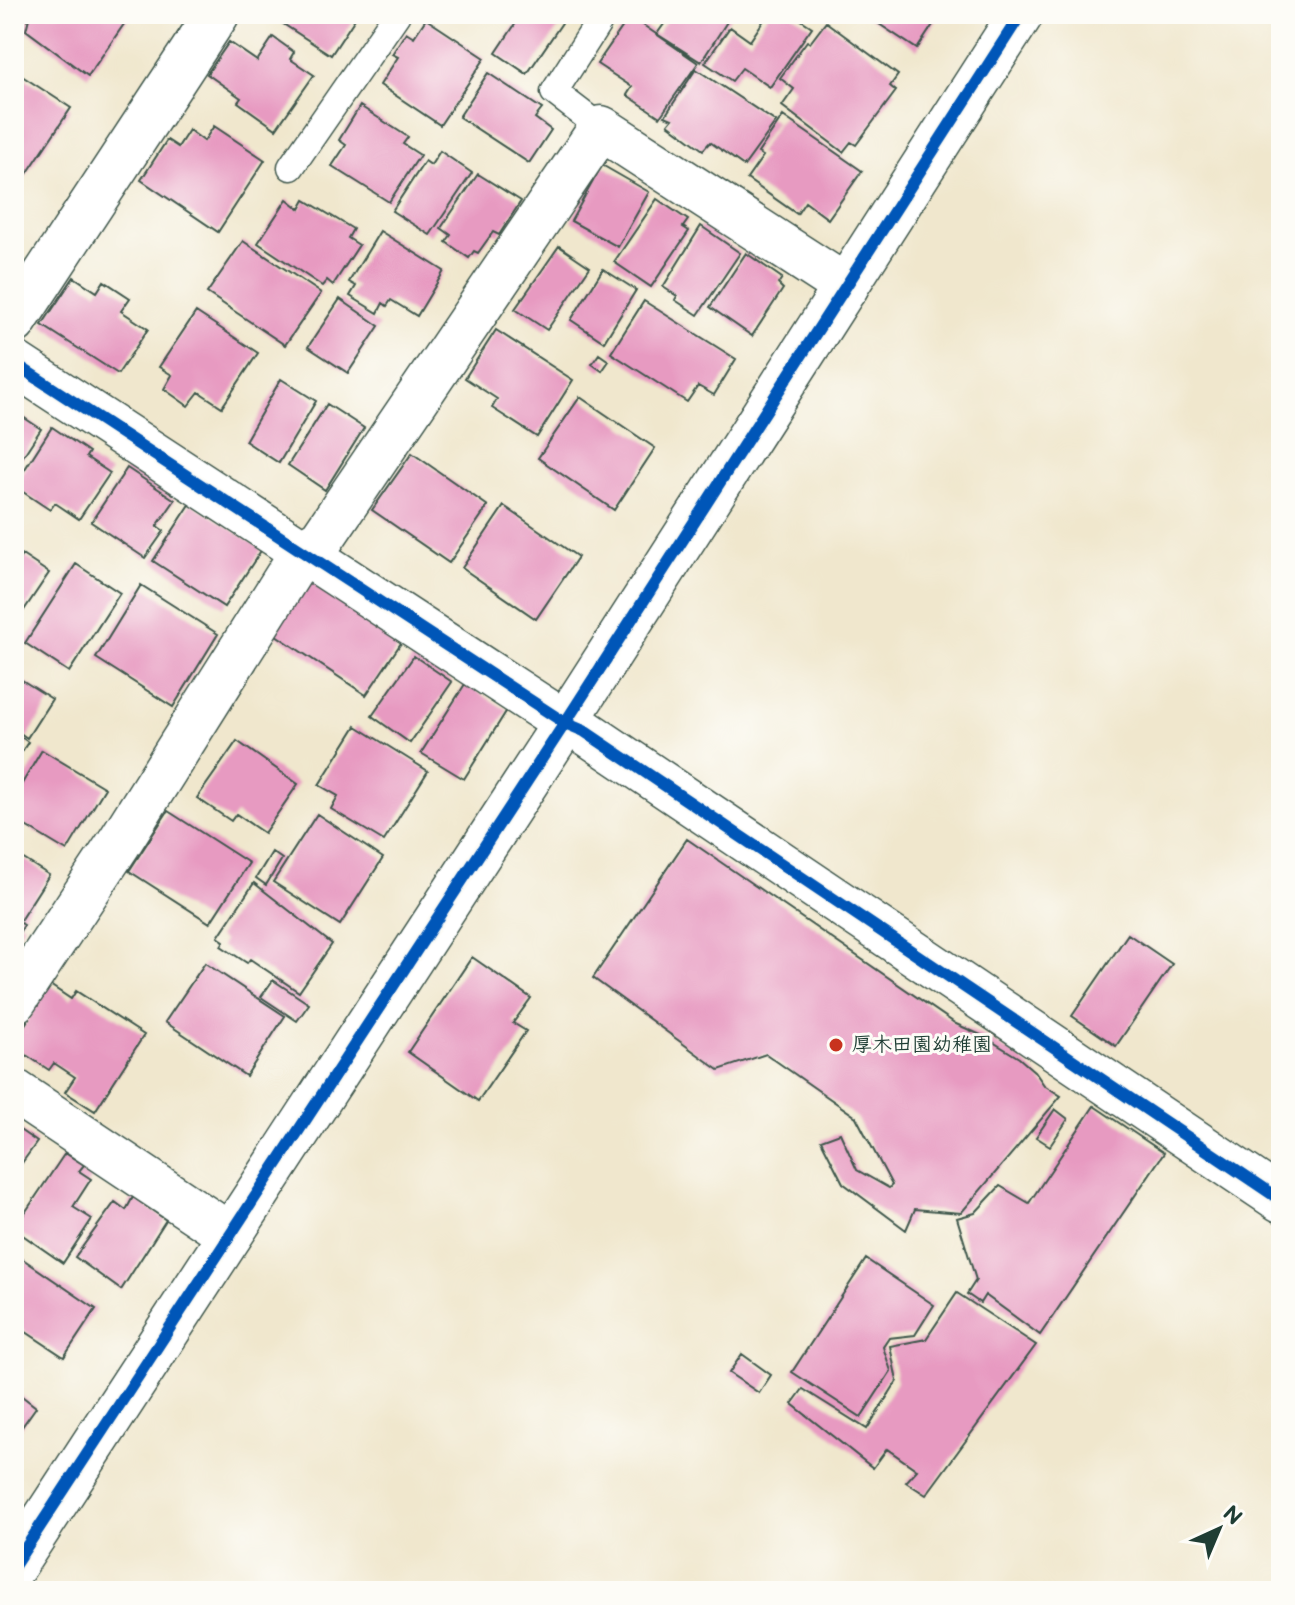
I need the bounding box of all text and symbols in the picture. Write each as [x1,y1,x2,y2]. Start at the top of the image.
place label: 厚木田園幼稚園 [852,1033,992,1057]
marker: 厚木田園幼稚園 [827,1036,845,1054]
north arrow [1179,1489,1259,1569]
text: N [1217,1500,1247,1531]

